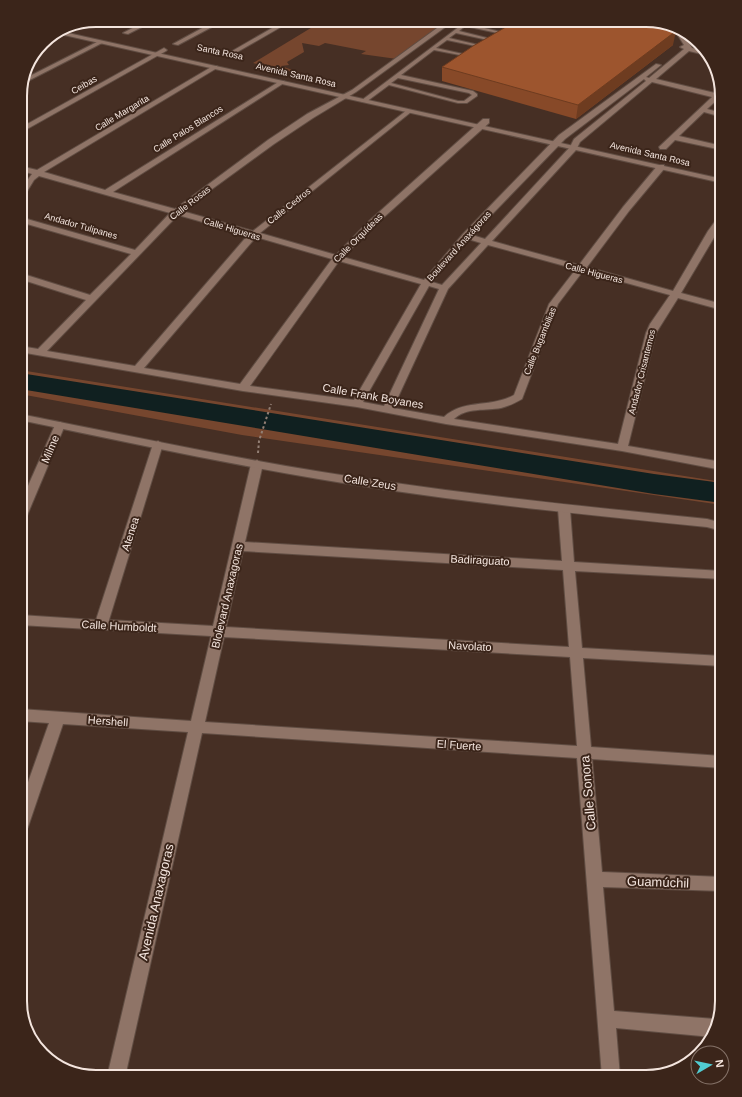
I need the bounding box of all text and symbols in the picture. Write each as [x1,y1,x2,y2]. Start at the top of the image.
street label: Santa Rosa [196,42,244,62]
street label: Avenida Santa Rosa [255,61,337,89]
street label: Ceibas [69,73,99,96]
street label: Calle Margarita [93,93,151,133]
street label: Calle Palos Blancos [151,103,225,154]
street label: Avenida Santa Rosa [609,140,691,168]
street label: Calle Rosas [168,184,213,222]
street label: Calle Cedros [265,186,313,226]
street label: Boulevard Anaxágoras [425,209,493,283]
street label: Andador Tulipanes [44,211,119,241]
street label: Calle Orquídeas [331,211,385,265]
street label: Calle Higueras [202,216,262,243]
street label: Calle Higueras [564,261,624,286]
street label: Calle Bugambilias [522,305,558,376]
street label: Andador Crisantemos [627,328,658,415]
street label: Calle Frank Boyanes [322,381,425,411]
street label: Milme [39,433,61,465]
street label: Calle Zeus [343,472,397,492]
street label: Atenea [119,515,141,552]
street label: Blolevard Anaxagoras [209,542,245,649]
street label: Badiraguato [450,552,510,568]
street label: Calle Humboldt [81,618,157,634]
street label: Navolato [448,639,492,653]
street label: Hershell [87,714,129,728]
street label: El Fuerte [436,737,482,753]
street label: Calle Sonora [577,754,599,831]
street label: Avenida Anaxagoras [135,842,177,962]
street label: Guamúchil [627,873,689,891]
north arrow [690,1045,730,1085]
text: N [713,1059,726,1068]

